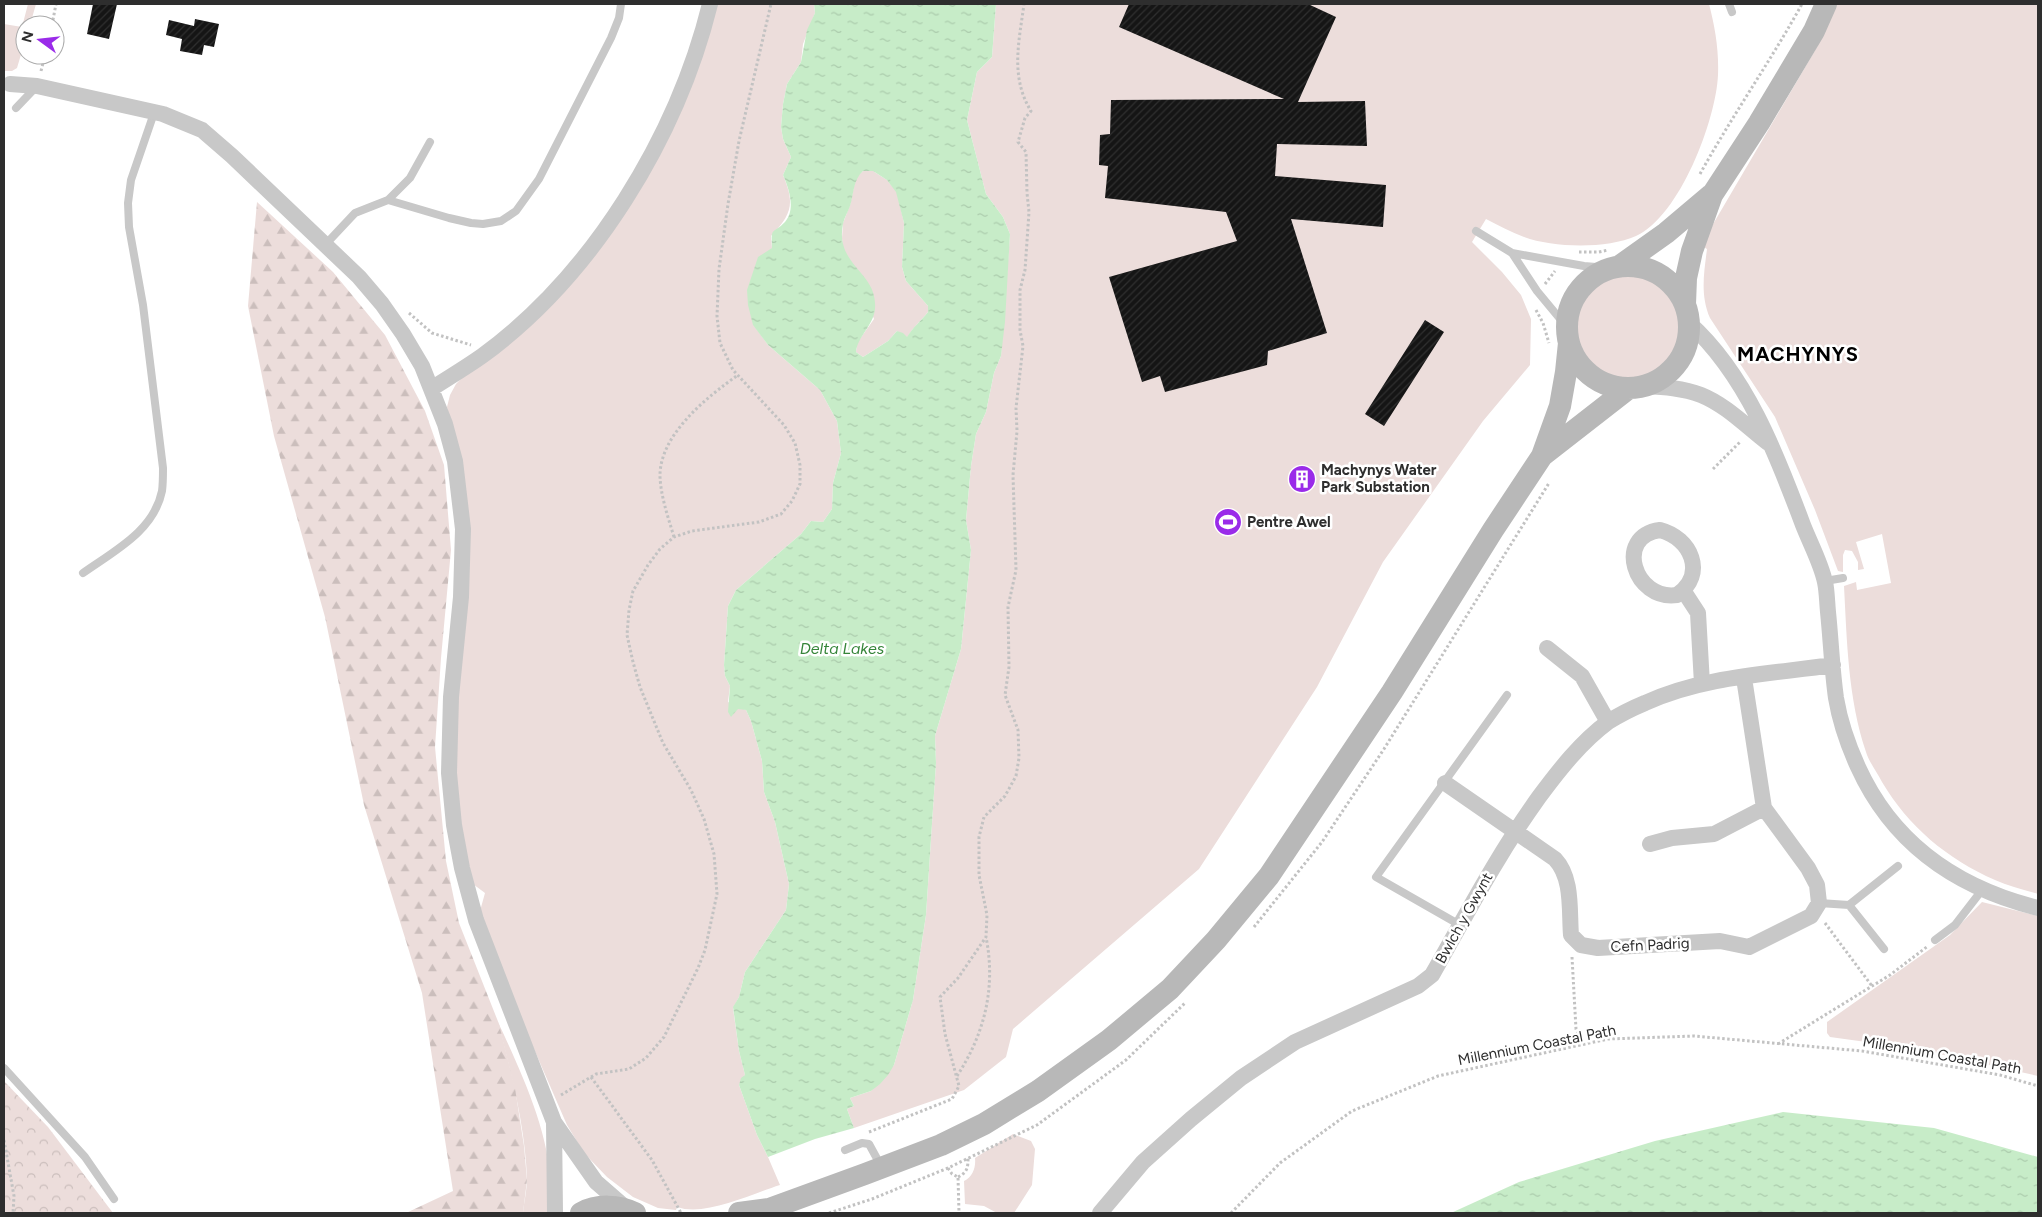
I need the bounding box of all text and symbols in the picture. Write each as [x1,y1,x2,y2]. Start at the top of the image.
north arrow [15,15,65,65]
text: N [18,29,38,44]
district label: MACHYNYS [1737,342,1859,366]
place label: Machynys Water Park Substation [1321,461,1437,496]
building icon: Machynys Water Park Substation [1287,464,1317,494]
sports icon: Pentre Awel [1213,507,1243,537]
place label: Pentre Awel [1247,513,1331,531]
water label: Delta Lakes [800,639,885,658]
street label: Bwlch y Gwynt [1432,869,1497,967]
street label: Cefn Padrig [1610,934,1690,956]
street label: Millennium Coastal Path [1456,1021,1618,1069]
street label: Millennium Coastal Path [1861,1032,2023,1078]

